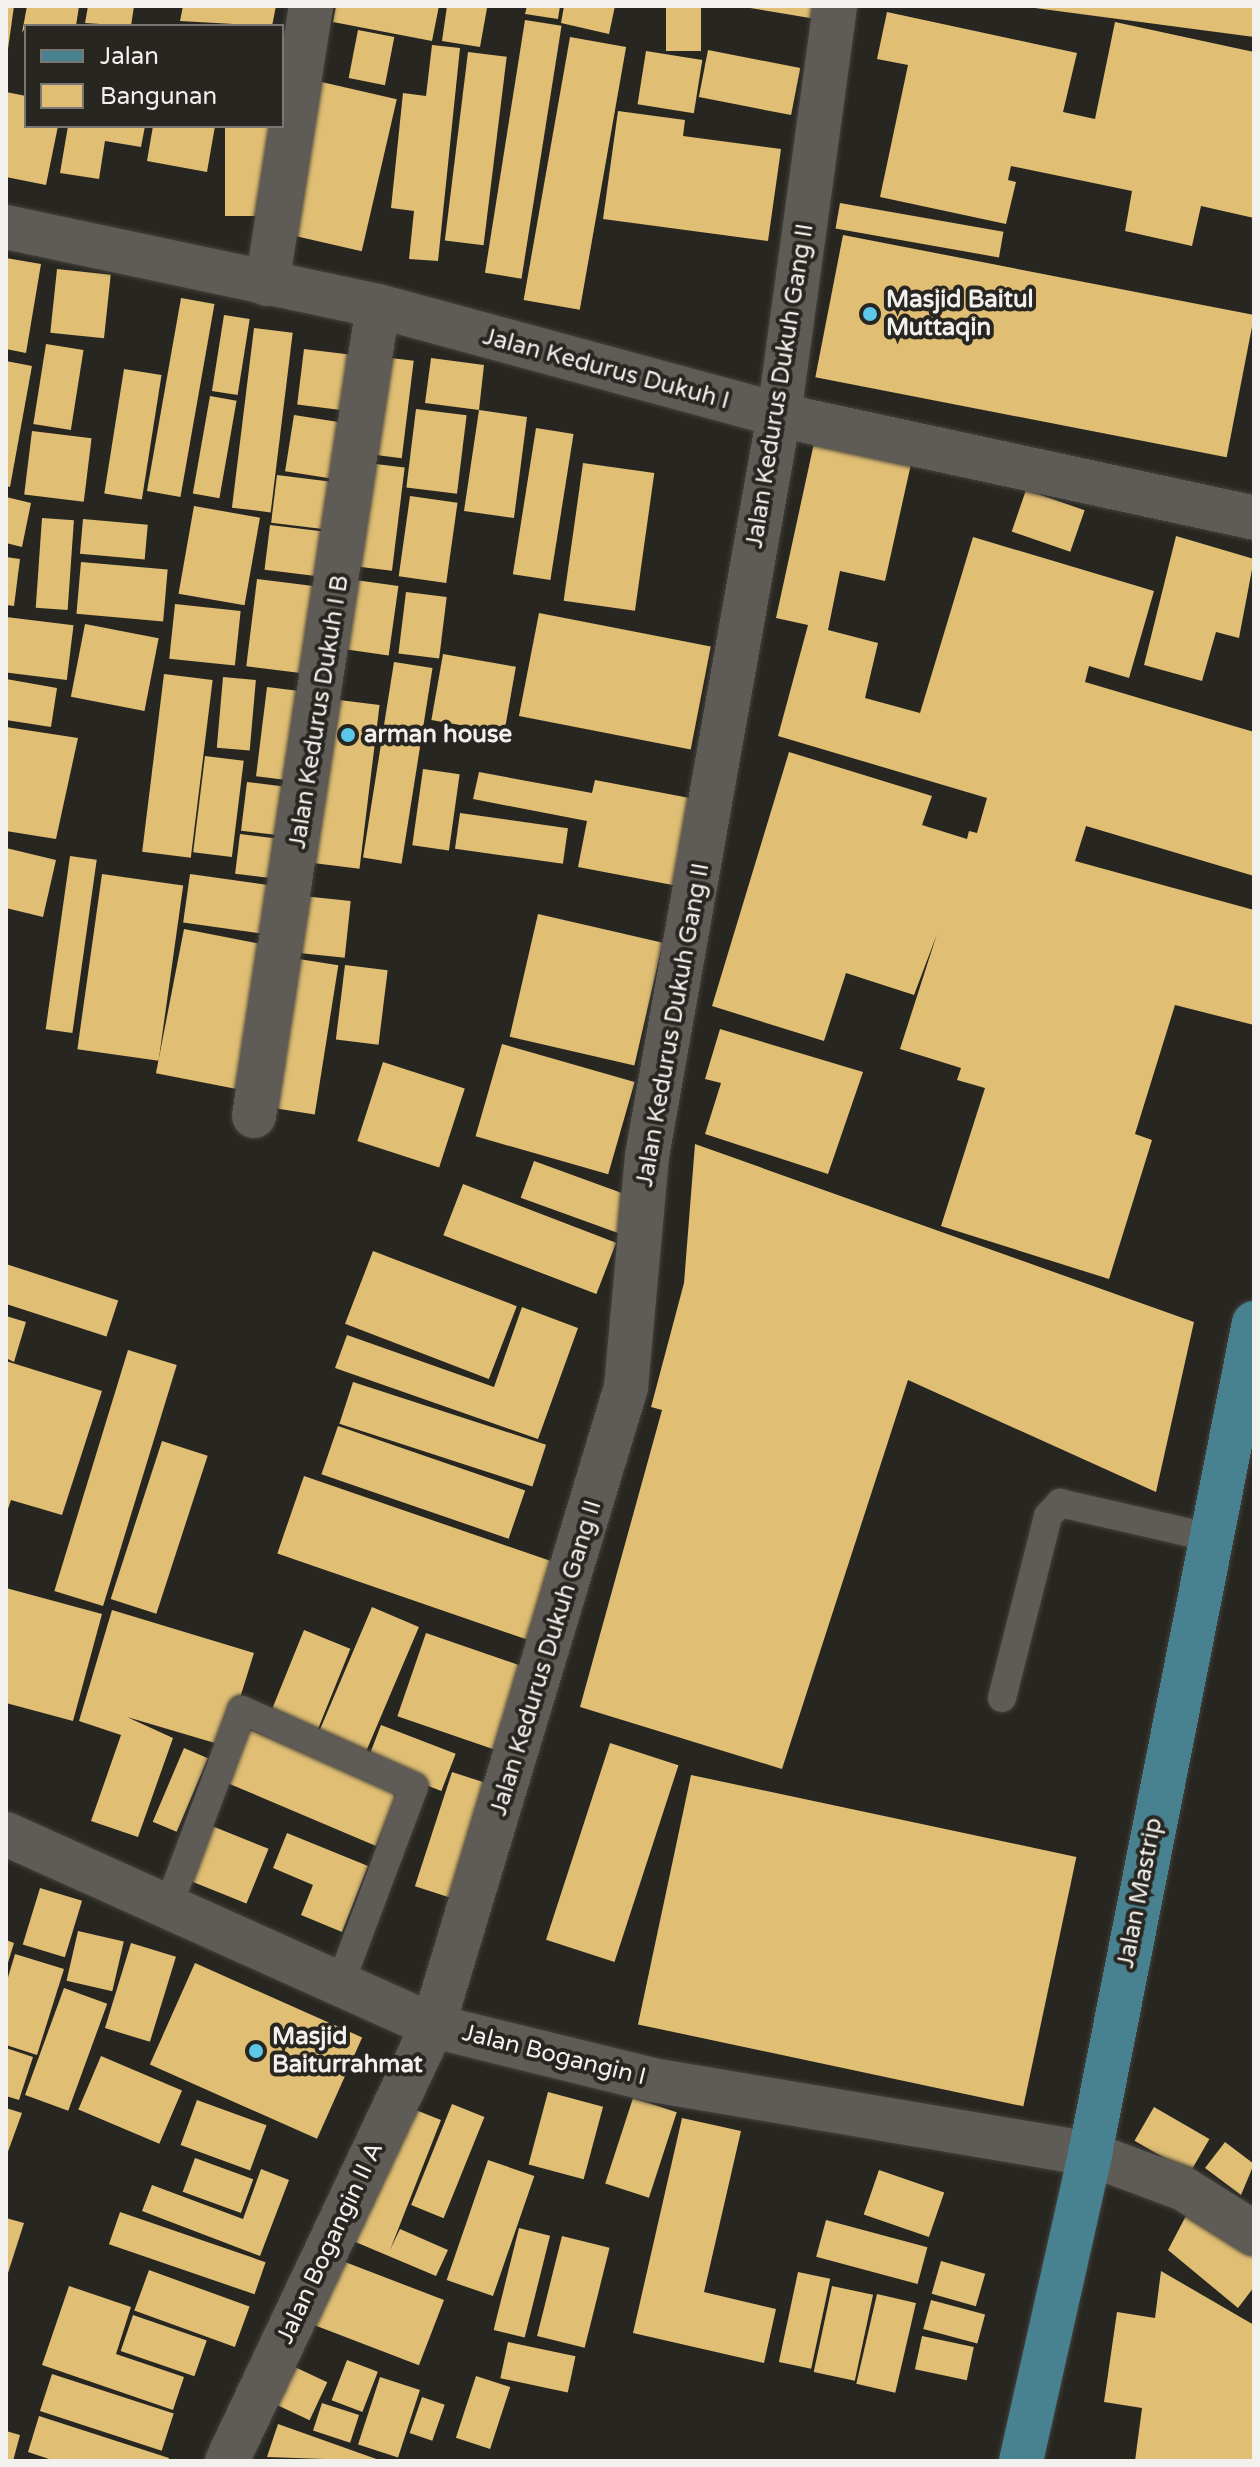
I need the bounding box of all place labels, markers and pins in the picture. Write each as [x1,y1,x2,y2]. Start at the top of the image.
place label: Masjid Baitul Muttaqin [886,286,1034,342]
marker: Masjid Baitul Muttaqin [861,305,879,323]
place label: arman house [364,721,512,749]
marker: arman house [339,726,357,744]
place label: Masjid Baiturrahmat [272,2023,423,2079]
marker: Masjid Baiturrahmat [247,2042,265,2060]

